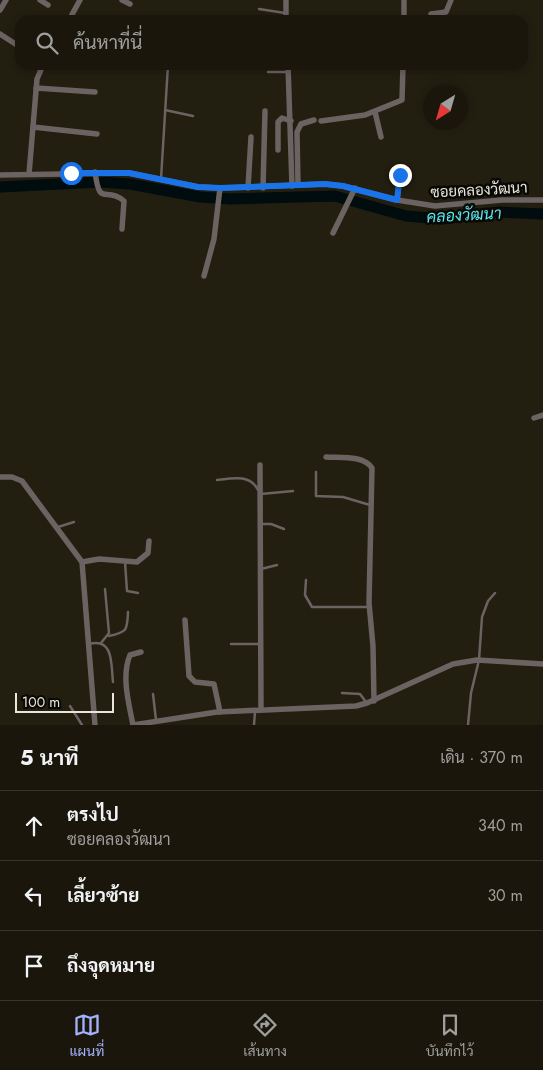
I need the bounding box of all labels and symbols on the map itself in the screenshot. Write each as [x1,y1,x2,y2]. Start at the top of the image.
north arrow [423,85,468,130]
route start [60,162,83,185]
route end [389,164,412,187]
street label: ซอยคลองวัฒนา [430,176,528,204]
water label: คลองวัฒนา [426,202,502,228]
scale bar [15,690,114,713]

